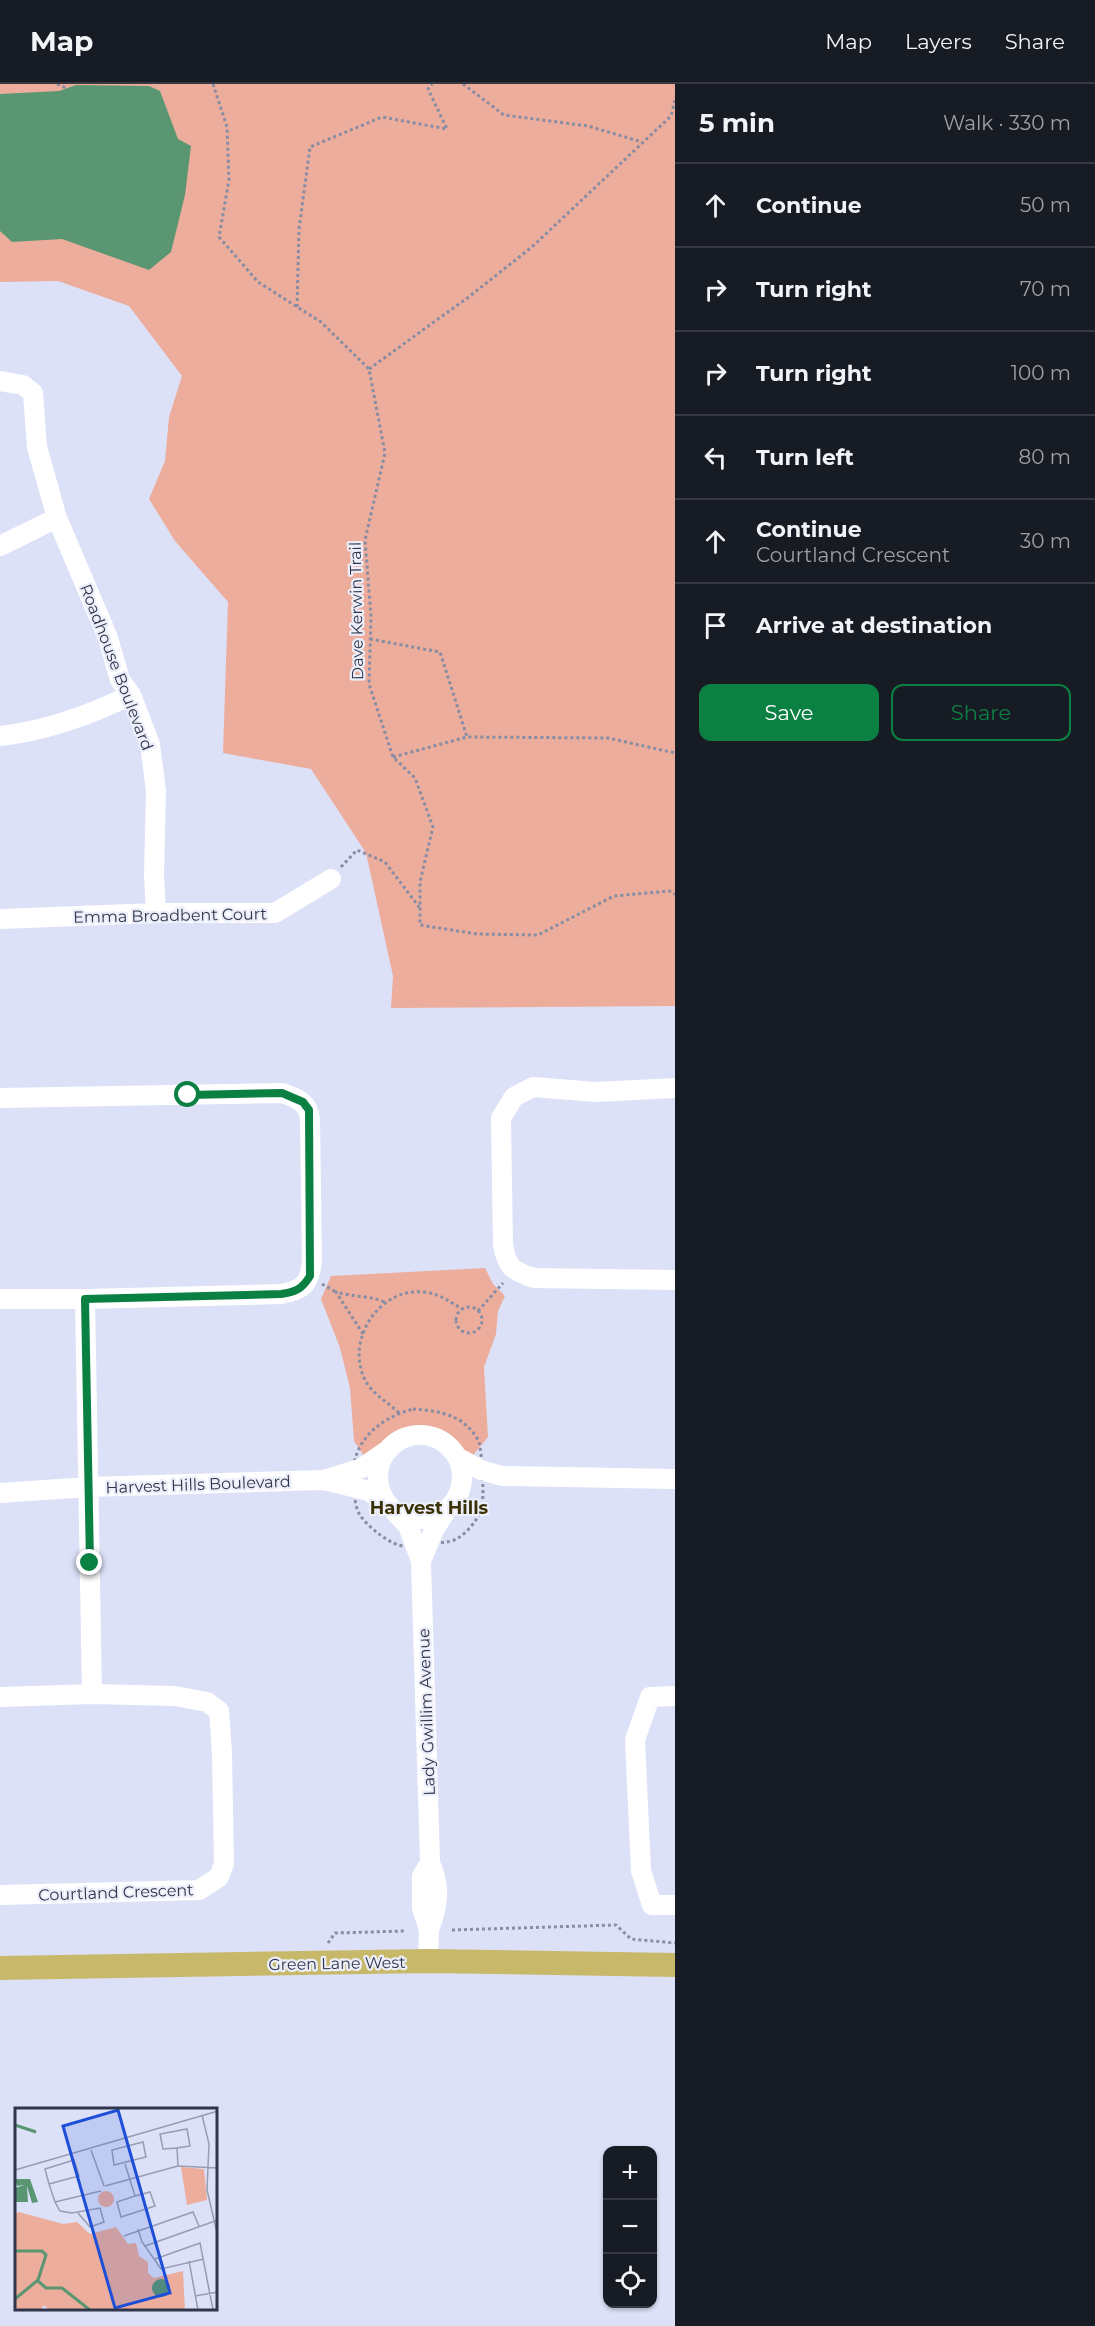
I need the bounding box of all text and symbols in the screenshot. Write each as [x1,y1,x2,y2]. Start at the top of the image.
text: Map [30,24,93,58]
text: Map [825,29,872,54]
text: Layers [905,29,972,54]
text: Share [1005,29,1065,54]
text: 5 min [699,107,775,139]
text: Walk · 330 m [943,111,1071,135]
icon: ahead [699,189,732,222]
text: Continue [756,192,862,219]
text: 50 m [1020,193,1071,217]
icon: right [699,273,732,306]
text: Turn right [756,276,871,303]
text: 70 m [1020,277,1071,301]
icon: right [699,357,732,390]
text: Turn right [756,360,871,387]
text: 100 m [1011,361,1071,385]
icon: left [699,441,732,474]
text: Turn left [756,444,854,471]
text: 80 m [1019,445,1071,469]
text: Continue [756,516,862,543]
icon: ahead [699,525,732,558]
text: 30 m [1020,529,1071,553]
street label: Dave Kerwin Trail [346,542,367,680]
text: Courtland Crescent [756,543,950,567]
street label: Roadhouse Boulevard [76,581,157,753]
icon: arrive [699,609,732,642]
text: Arrive at destination [756,612,992,639]
button: Save [699,684,879,741]
button: Share [891,684,1071,741]
street label: Emma Broadbent Court [73,904,268,927]
route start [174,1081,200,1107]
street label: Harvest Hills Boulevard [105,1472,291,1497]
district label: Harvest Hills [370,1497,489,1519]
route end [76,1549,102,1575]
street label: Lady Gwillim Avenue [414,1628,439,1796]
street label: Courtland Crescent [38,1880,194,1905]
street label: Green Lane West [268,1953,406,1974]
inset map [15,2108,218,2311]
map controls [603,2146,657,2308]
button: + [603,2146,657,2200]
button: − [603,2200,657,2254]
button: locate [603,2254,657,2308]

